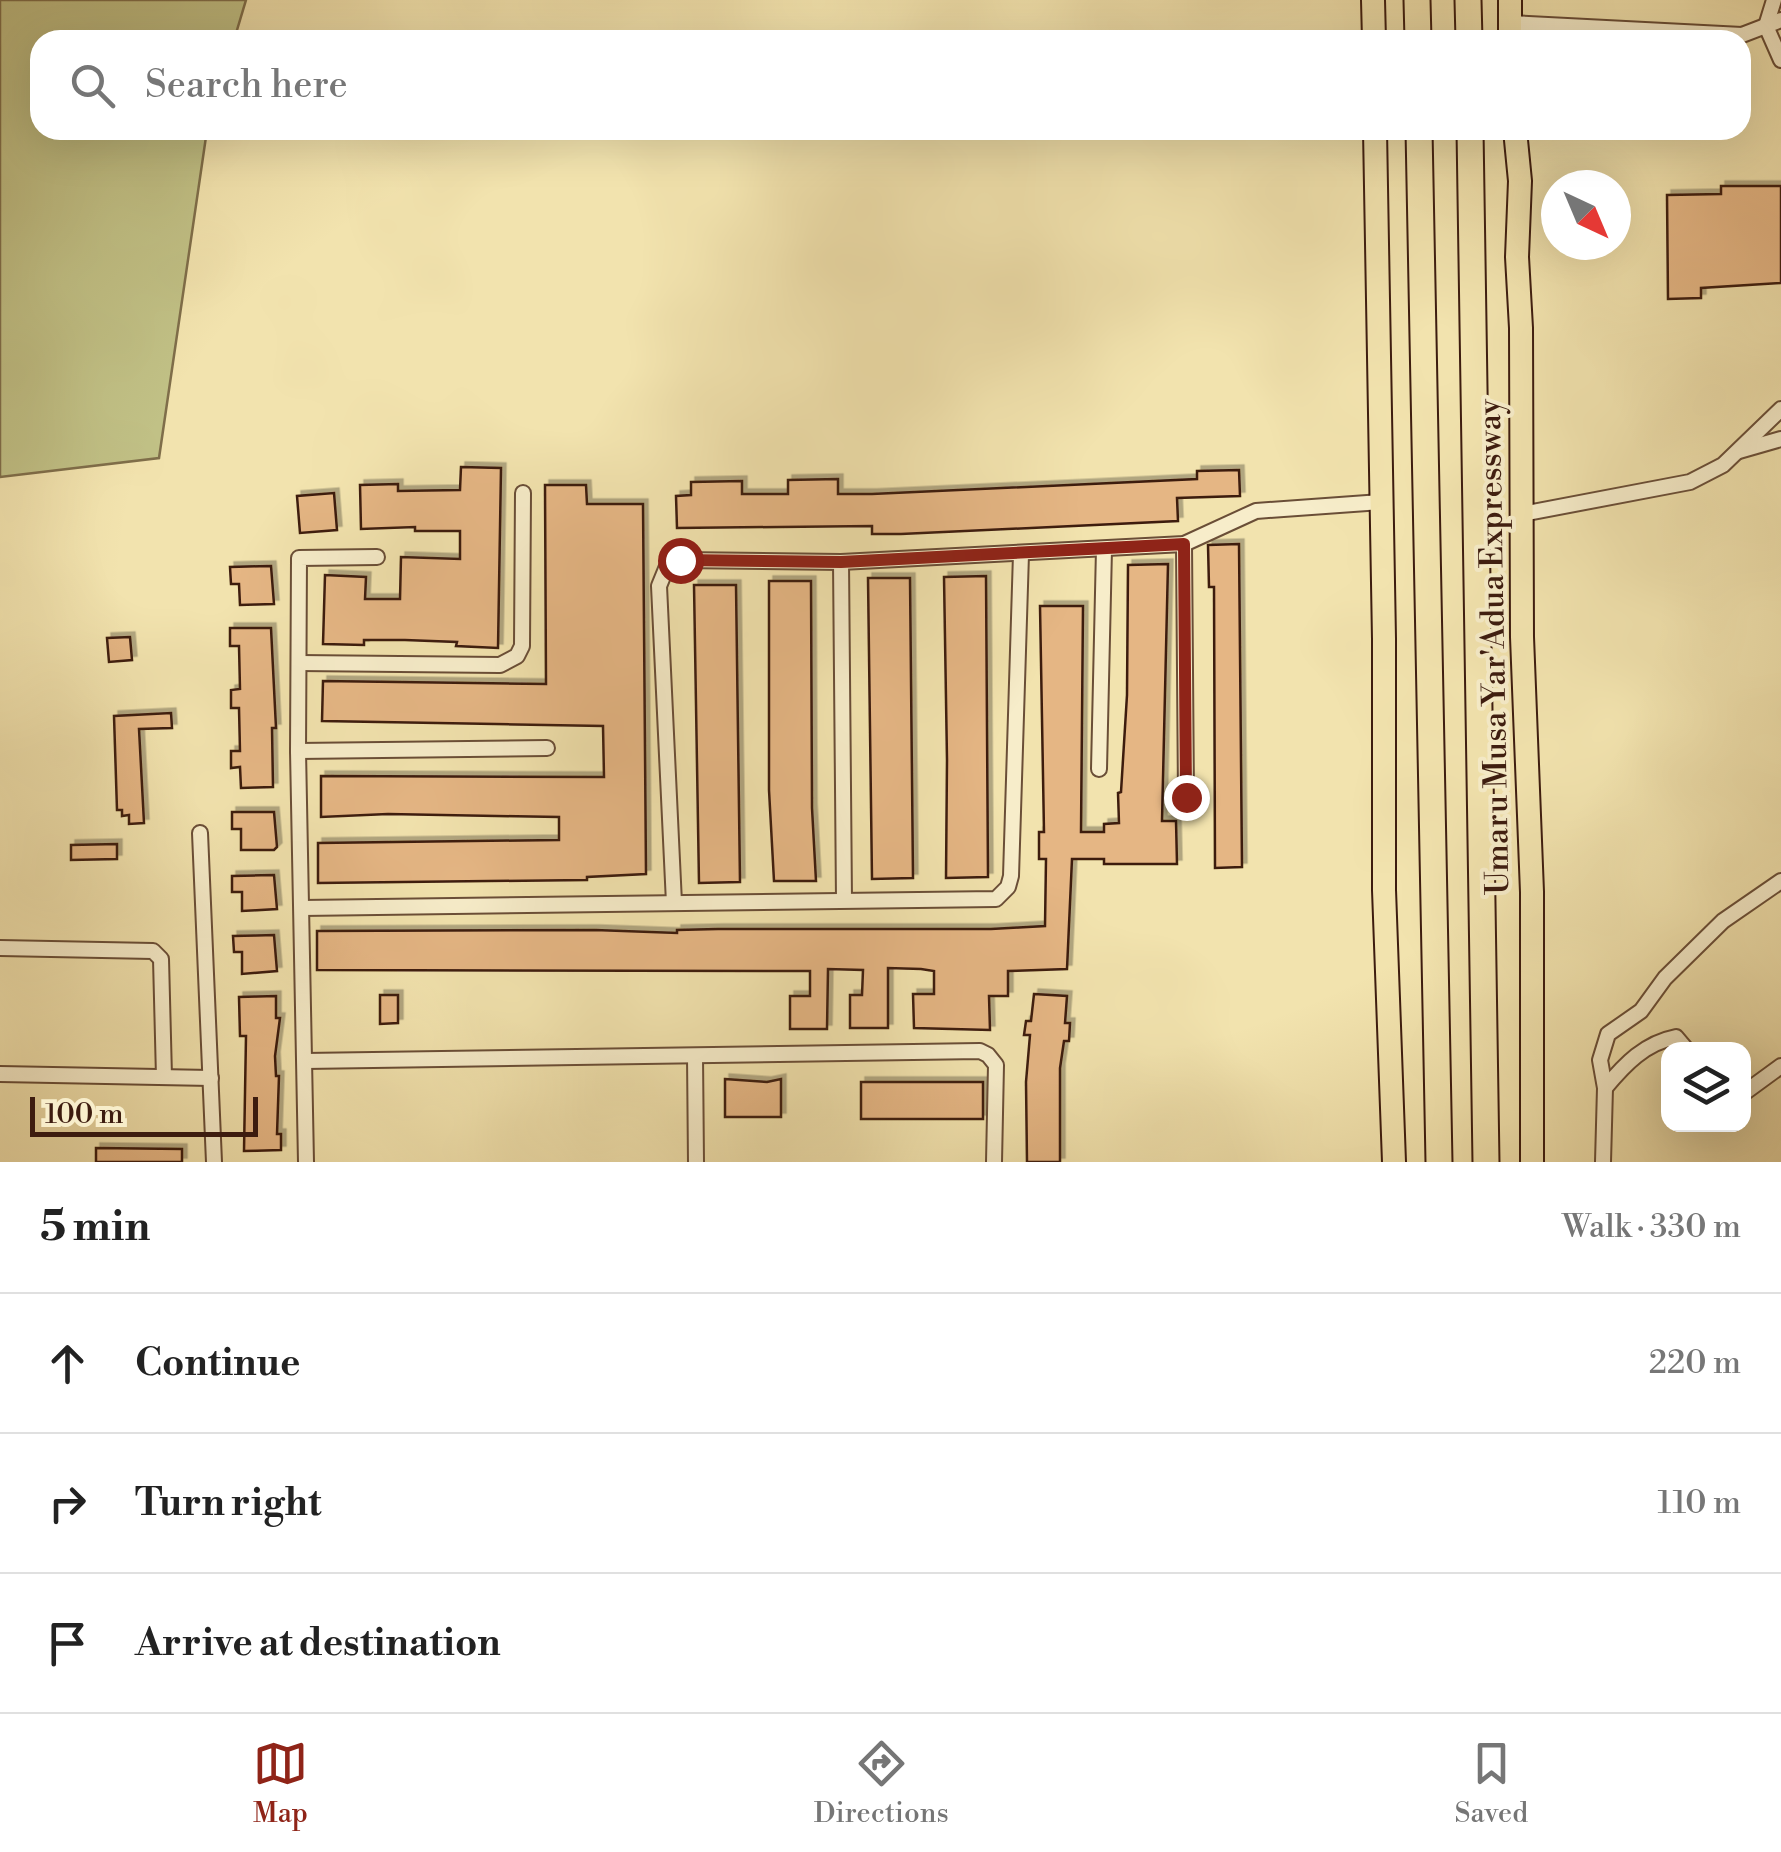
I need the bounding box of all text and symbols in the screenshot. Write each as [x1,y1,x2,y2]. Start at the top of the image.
search box [30,30,1751,140]
icon: search [65,58,120,113]
text: Search here [145,62,348,109]
north arrow [1541,170,1631,260]
street label: Umaru Musa Yar'Adua Expressway [1470,398,1518,895]
route start [658,538,704,584]
route end [1164,775,1210,821]
map controls [1661,1042,1751,1132]
button: layers [1661,1042,1751,1132]
scale bar [30,1092,258,1136]
text: 100 m [45,1097,124,1132]
text: 5 min [40,1201,150,1254]
text: Walk · 330 m [1562,1207,1741,1247]
icon: ahead [40,1336,95,1391]
text: Continue [135,1340,300,1387]
text: 220 m [1649,1343,1741,1383]
icon: right [40,1476,95,1531]
text: Turn right [135,1480,321,1527]
text: 110 m [1658,1483,1741,1523]
icon: arrive [40,1616,95,1671]
text: Arrive at destination [135,1620,501,1667]
tab: Map [253,1736,308,1831]
tab: Directions [814,1736,949,1831]
tab: Saved [1455,1736,1528,1831]

